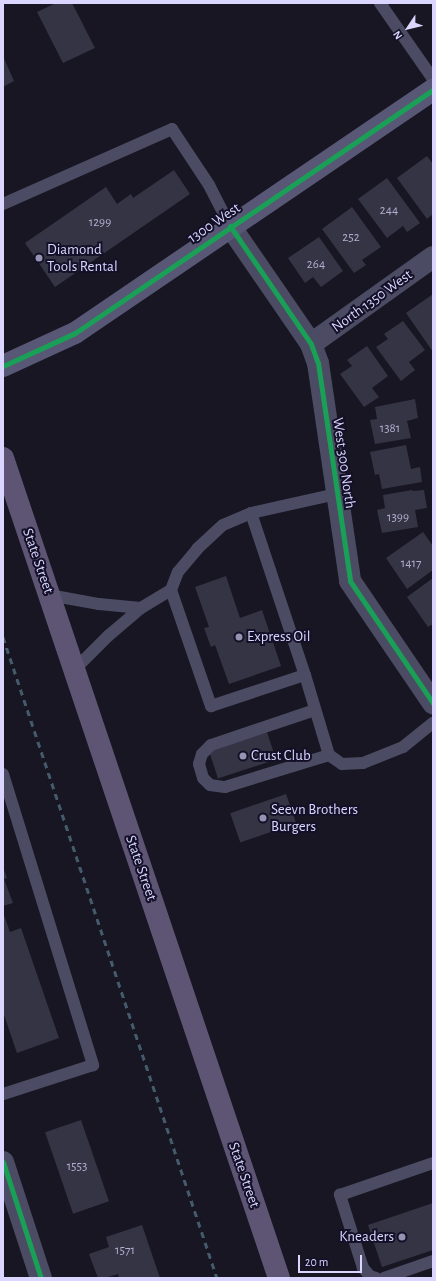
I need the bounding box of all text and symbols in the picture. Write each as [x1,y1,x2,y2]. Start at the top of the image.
north arrow [388,8,428,48]
text: N [391,29,404,41]
street label: 1300 West [184,199,244,247]
house number: 244 [380,203,398,219]
house number: 1299 [89,215,111,231]
house number: 252 [342,230,360,246]
place label: Diamond Tools Rental [47,240,118,275]
marker: Diamond Tools Rental [34,253,44,263]
house number: 264 [307,257,325,273]
street label: North 1350 West [328,266,416,336]
street label: West 300 North [329,416,359,510]
house number: 1381 [380,421,400,437]
house number: 1399 [387,510,409,526]
street label: State Street [18,526,58,596]
house number: 1417 [401,556,421,572]
place label: Express Oil [247,628,310,646]
marker: Express Oil [234,632,244,642]
place label: Crust Club [251,747,311,765]
marker: Crust Club [238,751,248,761]
place label: Seevn Brothers Burgers [271,800,358,835]
marker: Seevn Brothers Burgers [258,813,268,823]
street label: State Street [121,833,161,903]
street label: State Street [224,1140,264,1210]
house number: 1553 [67,1159,87,1175]
place label: Kneaders [339,1228,394,1246]
marker: Kneaders [397,1232,407,1242]
house number: 1571 [115,1243,135,1259]
scale bar [300,1247,364,1273]
text: 20 m [305,1256,328,1268]

